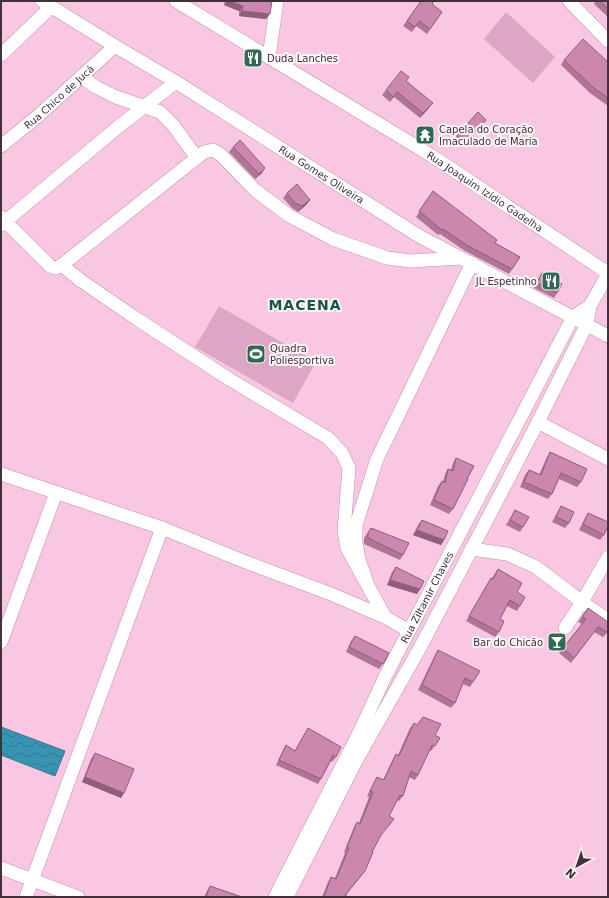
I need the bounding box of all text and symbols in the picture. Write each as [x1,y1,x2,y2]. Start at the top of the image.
restaurant icon: Duda Lanches [242,47,264,69]
place label: Duda Lanches [267,53,338,64]
street label: Rua Chico de Jucá [22,63,96,131]
temple icon: Capela do Coração Imaculado de Maria [414,124,436,146]
place label: Capela do Coração Imaculado de Maria [439,124,538,147]
street label: Rua Gomes Oliveira [277,144,366,206]
street label: Rua Joaquim Izídio Gadelha [425,149,545,234]
restaurant icon: JL Espetinho [540,270,562,292]
place label: JL Espetinho [475,276,537,287]
district label: MACENA [268,297,342,313]
sports icon: Quadra Poliesportiva [245,343,267,365]
place label: Quadra Poliesportiva [270,343,334,366]
street label: Rua Ziltamir Chaves [399,550,455,645]
bar icon: Bar do Chicão [546,631,568,653]
place label: Bar do Chicão [473,637,543,648]
north arrow [557,846,597,886]
text: N [563,865,579,881]

